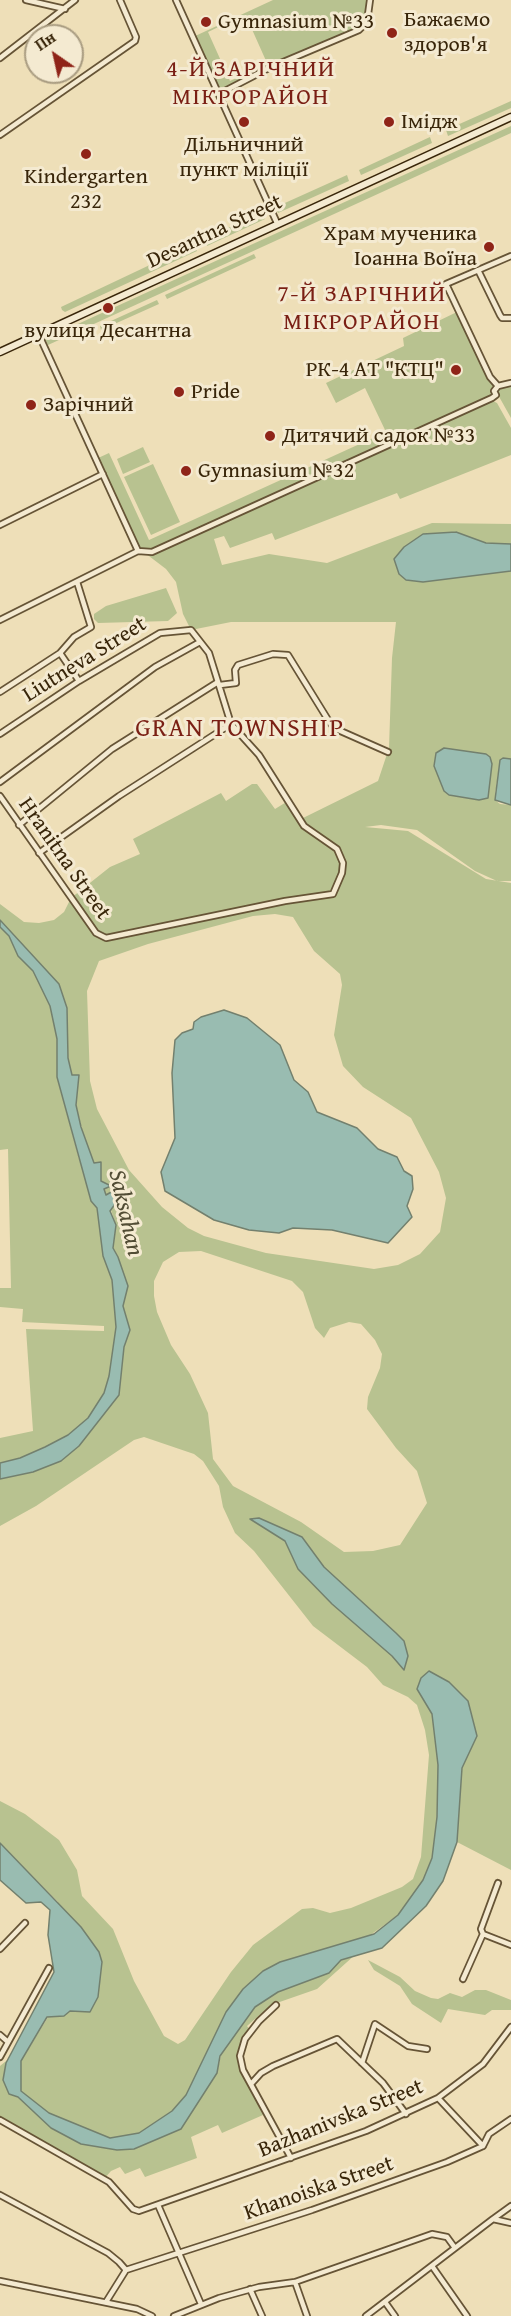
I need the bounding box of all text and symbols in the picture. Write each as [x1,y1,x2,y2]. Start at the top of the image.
place label: Бажаємо здоров'я [404,7,490,58]
place label: Gymnasium №33 [218,9,374,35]
marker: Gymnasium №33 [199,15,213,29]
north arrow [24,24,84,84]
text: Пн [30,25,60,56]
marker: Бажаємо здоров'я [385,26,399,40]
district label: 4-Й ЗАРІЧНИЙ МІКРОРАЙОН [166,56,336,112]
place label: Імідж [401,109,458,135]
marker: Дільничний пункт міліції [237,115,251,129]
marker: Імідж [382,115,396,129]
place label: Дільничний пункт міліції [180,132,308,184]
marker: Kindergarten 232 [79,147,93,161]
place label: Kindergarten 232 [24,164,148,216]
street label: Desantna Street [143,189,287,275]
place label: Храм мученика Іоанна Воїна [324,221,477,272]
marker: Храм мученика Іоанна Воїна [482,240,496,254]
district label: 7-Й ЗАРІЧНИЙ МІКРОРАЙОН [277,281,447,337]
marker: вулиця Десантна [101,301,115,315]
place label: вулиця Десантна [25,318,191,344]
place label: РК-4 АТ "КТЦ" [306,357,444,383]
marker: РК-4 АТ "КТЦ" [449,363,463,377]
place label: Pride [191,379,240,405]
marker: Pride [172,385,186,399]
place label: Зарічний [43,392,134,418]
marker: Зарічний [24,398,38,412]
place label: Дитячий садок №33 [282,423,475,449]
marker: Дитячий садок №33 [263,429,277,443]
place label: Gymnasium №32 [198,458,354,484]
marker: Gymnasium №32 [179,464,193,478]
street label: Liutneva Street [18,612,152,708]
district label: GRAN TOWNSHIP [135,713,345,745]
street label: Hranitna Street [12,793,116,925]
water label: Saksahan [101,1167,149,1259]
street label: Bazhanivska Street [255,2074,427,2164]
street label: Khanoiska Street [241,2151,397,2227]

